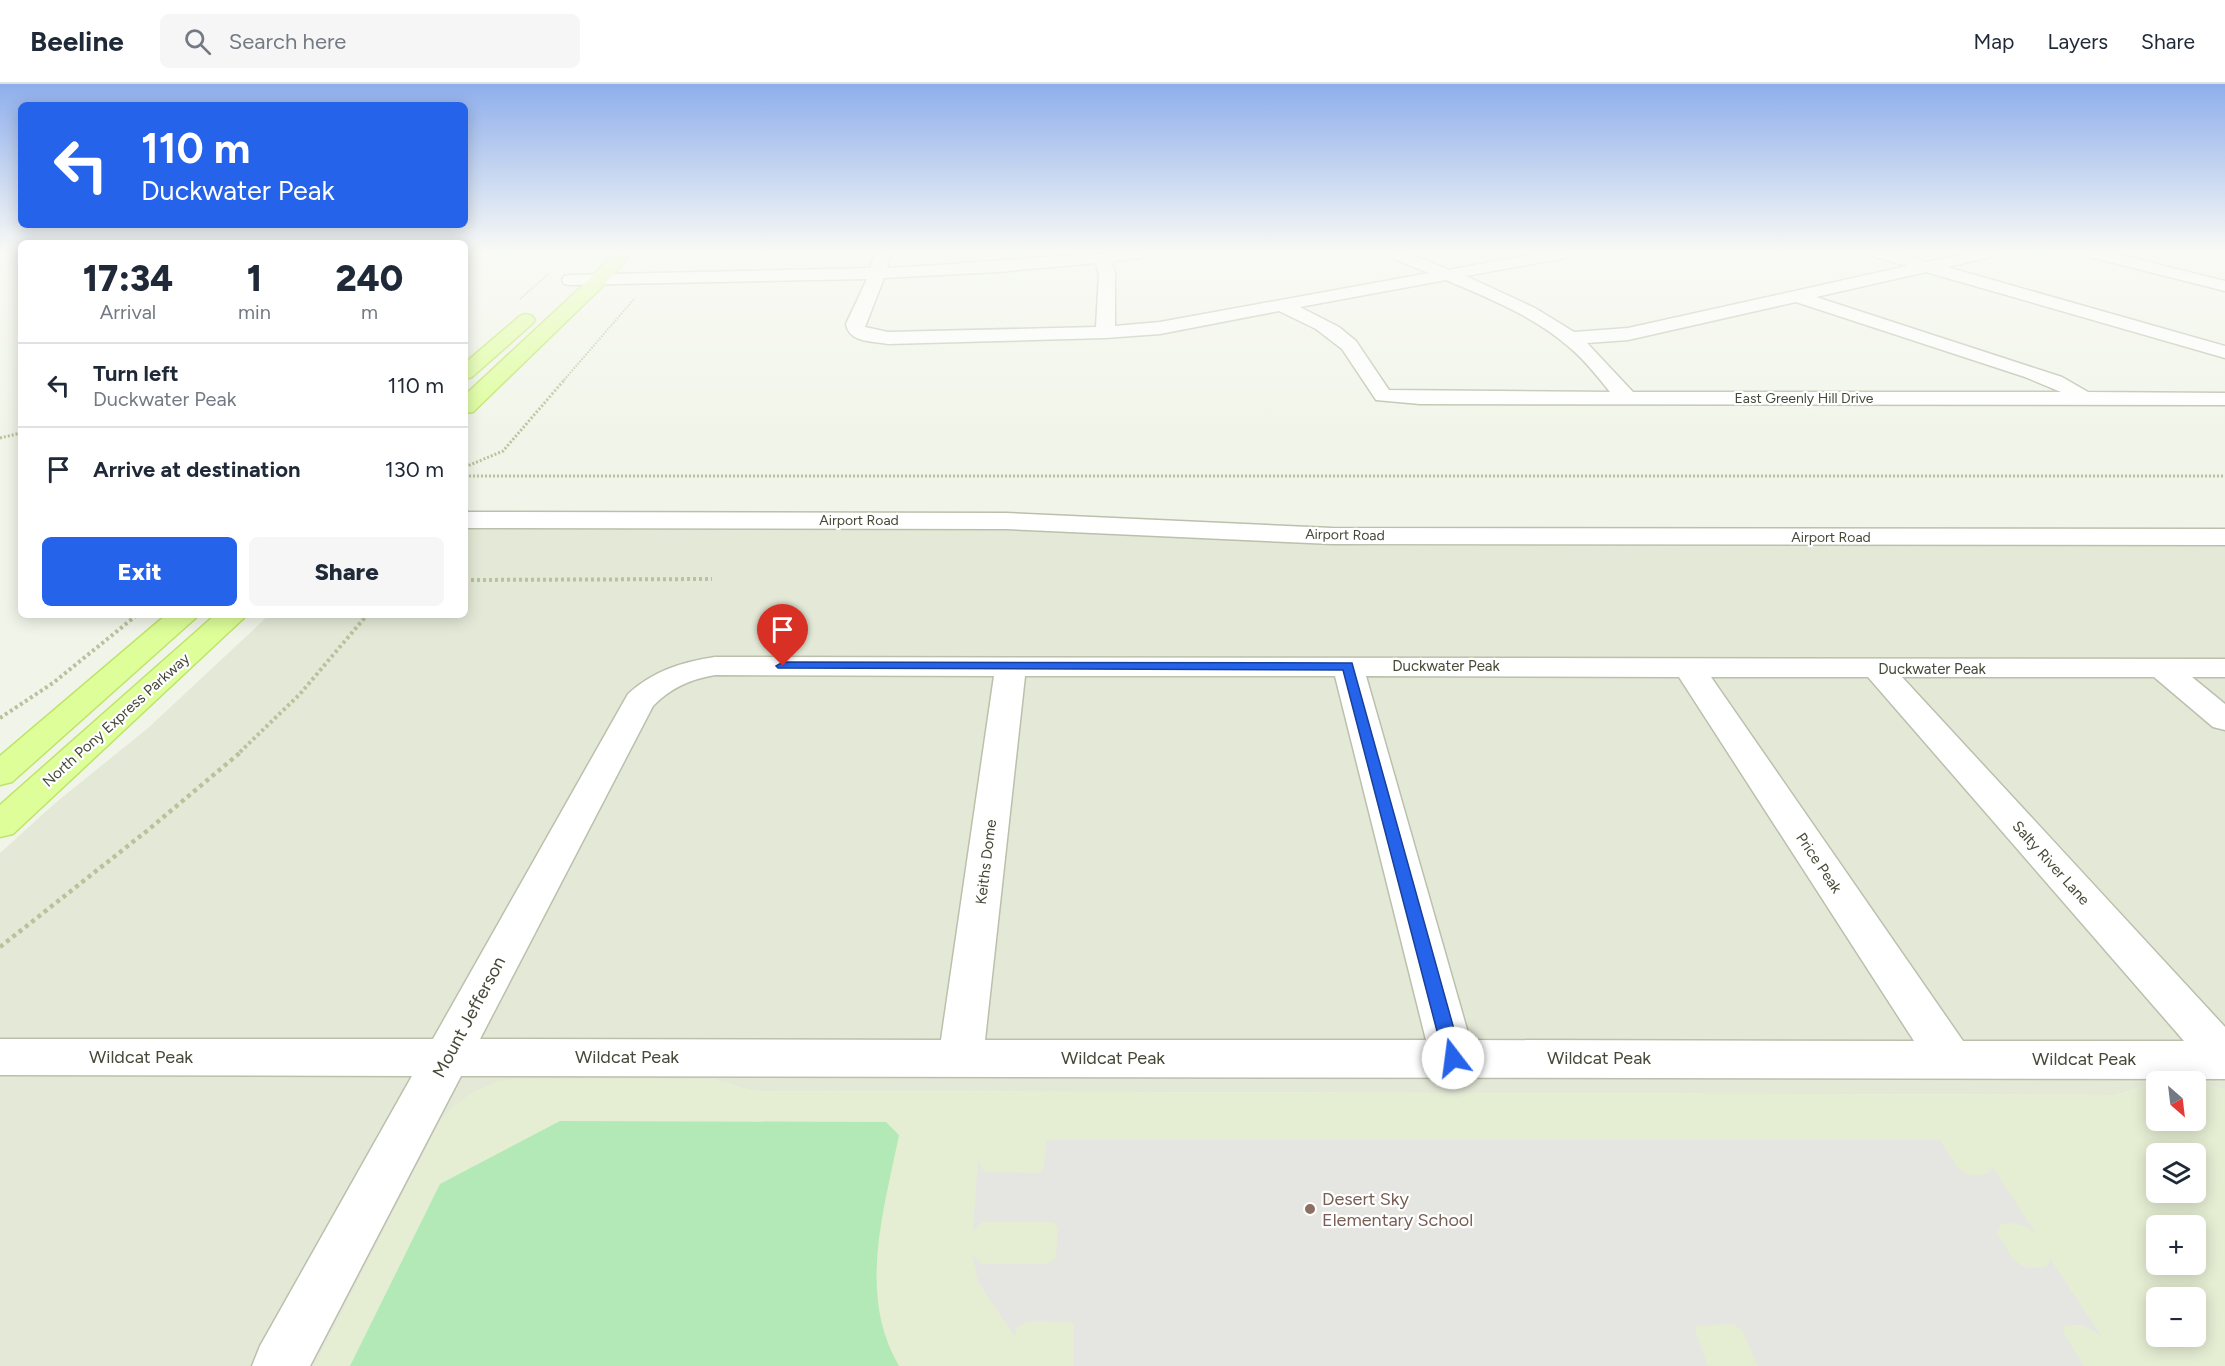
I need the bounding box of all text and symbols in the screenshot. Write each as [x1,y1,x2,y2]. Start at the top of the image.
search box [160,14,580,68]
text: Beeline [30,24,124,58]
icon: search [181,25,214,58]
text: Search here [229,28,346,55]
text: Map [1974,29,2014,54]
text: Layers [2047,29,2108,54]
text: Share [2141,29,2195,54]
text: 110 m [141,123,250,174]
icon: left [42,126,120,204]
text: Duckwater Peak [141,174,335,207]
text: 17:34 [83,257,173,300]
text: 1 [247,257,262,300]
text: 240 [336,257,403,300]
text: Arrival [100,300,156,324]
text: min [238,300,271,324]
text: m [361,300,378,324]
text: Turn left [93,360,179,387]
icon: left [42,369,75,402]
text: 110 m [388,372,444,399]
text: Duckwater Peak [93,387,236,411]
street label: East Greenly Hill Drive [1735,390,1874,407]
icon: arrive [42,453,75,486]
text: Arrive at destination [93,456,301,483]
text: 130 m [385,456,444,483]
street label: Airport Road [819,512,899,529]
street label: Airport Road [1305,526,1385,544]
street label: Airport Road [1791,529,1871,546]
button: Exit [42,537,237,606]
button: Share [249,537,444,606]
pin [757,604,808,666]
icon: arrive [766,613,799,646]
street label: North Pony Express Parkway [39,649,193,791]
street label: Duckwater Peak [1392,657,1500,675]
street label: Duckwater Peak [1878,660,1986,678]
street label: Salty River Lane [2009,817,2093,909]
street label: Keiths Dome [972,819,1000,905]
street label: Price Peak [1792,829,1846,897]
street label: Mount Jefferson [428,953,510,1081]
position arrow [1421,1026,1485,1090]
street label: Wildcat Peak [89,1046,193,1068]
street label: Wildcat Peak [575,1046,679,1068]
street label: Wildcat Peak [1061,1047,1165,1069]
street label: Wildcat Peak [1547,1047,1651,1069]
street label: Wildcat Peak [2032,1048,2136,1070]
north arrow [2146,1071,2206,1131]
map controls [2146,1071,2206,1347]
button: layers [2146,1143,2206,1203]
place label: Desert Sky Elementary School [1322,1188,1473,1231]
marker: Desert Sky Elementary School [1303,1202,1317,1216]
button: + [2146,1215,2206,1275]
button: − [2146,1287,2206,1347]

